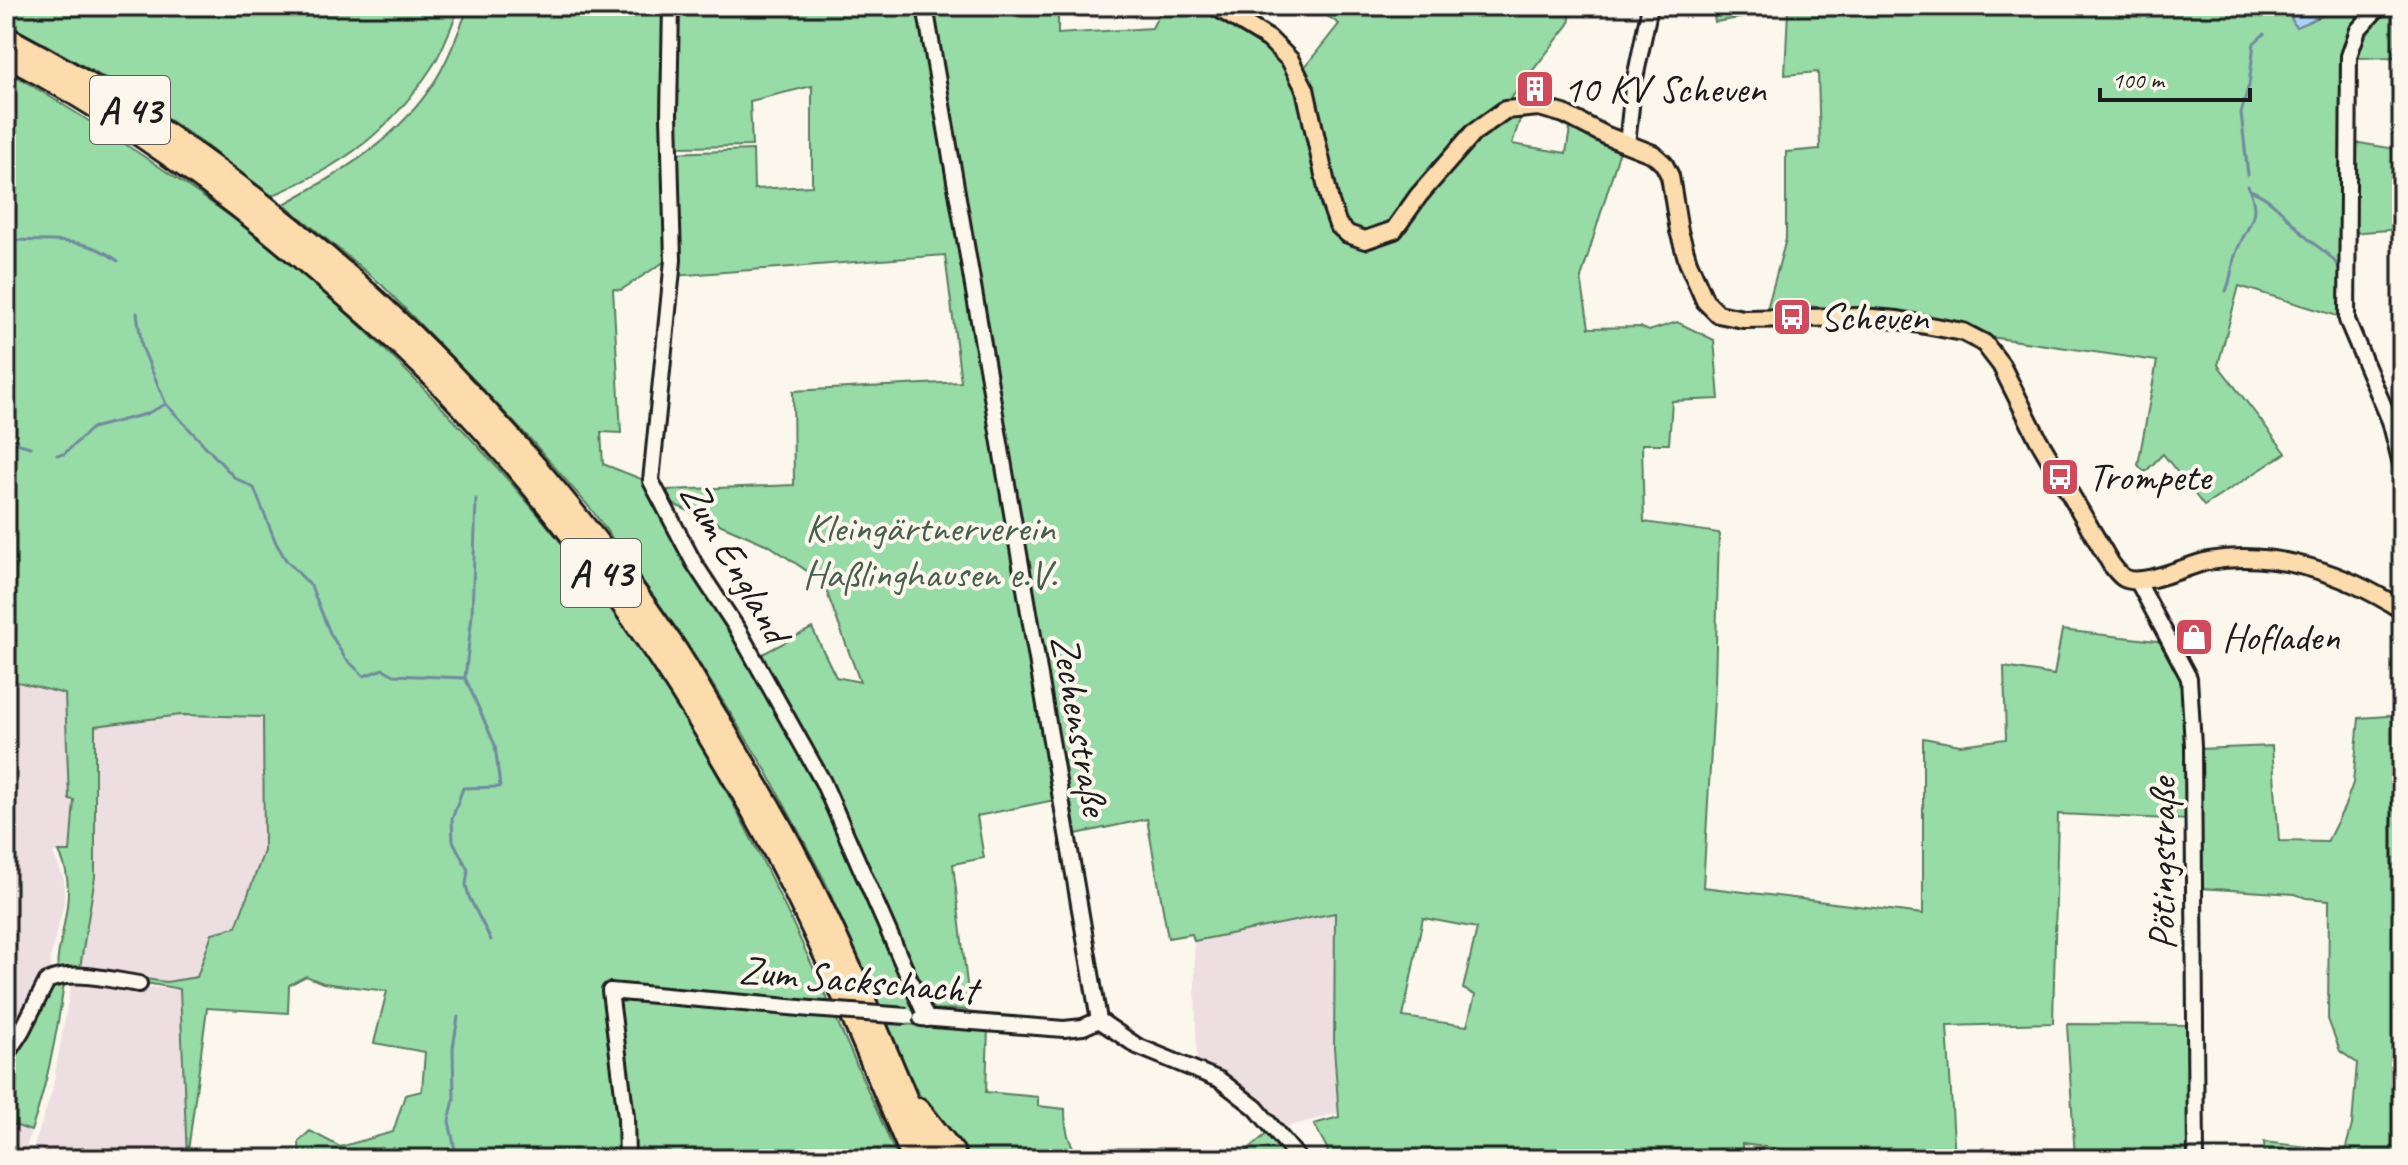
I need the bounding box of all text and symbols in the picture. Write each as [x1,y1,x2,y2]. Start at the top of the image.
scale bar [2100,52,2250,102]
place label: 10 KV Scheven [1563,64,1767,114]
text: 100 m [2112,65,2166,95]
building icon: 10 KV Scheven [1514,68,1556,110]
road number: A 43 [90,76,170,144]
place label: Scheven [1820,292,1929,342]
bus stop icon: Scheven [1771,296,1813,338]
place label: Trompete [2088,452,2213,502]
bus stop icon: Trompete [2039,456,2081,498]
street label: Zum England [669,472,804,656]
park label: Kleingärtnerverein Haßlinghausen e.V. [803,503,1057,599]
road number: A 43 [561,539,641,607]
place label: Hofladen [2222,612,2341,662]
shop icon: Hofladen [2173,616,2215,658]
street label: Zechenstraße [1040,631,1121,822]
street label: Pötingstraße [2137,775,2187,950]
street label: Zum Sackschacht [737,945,985,1016]

